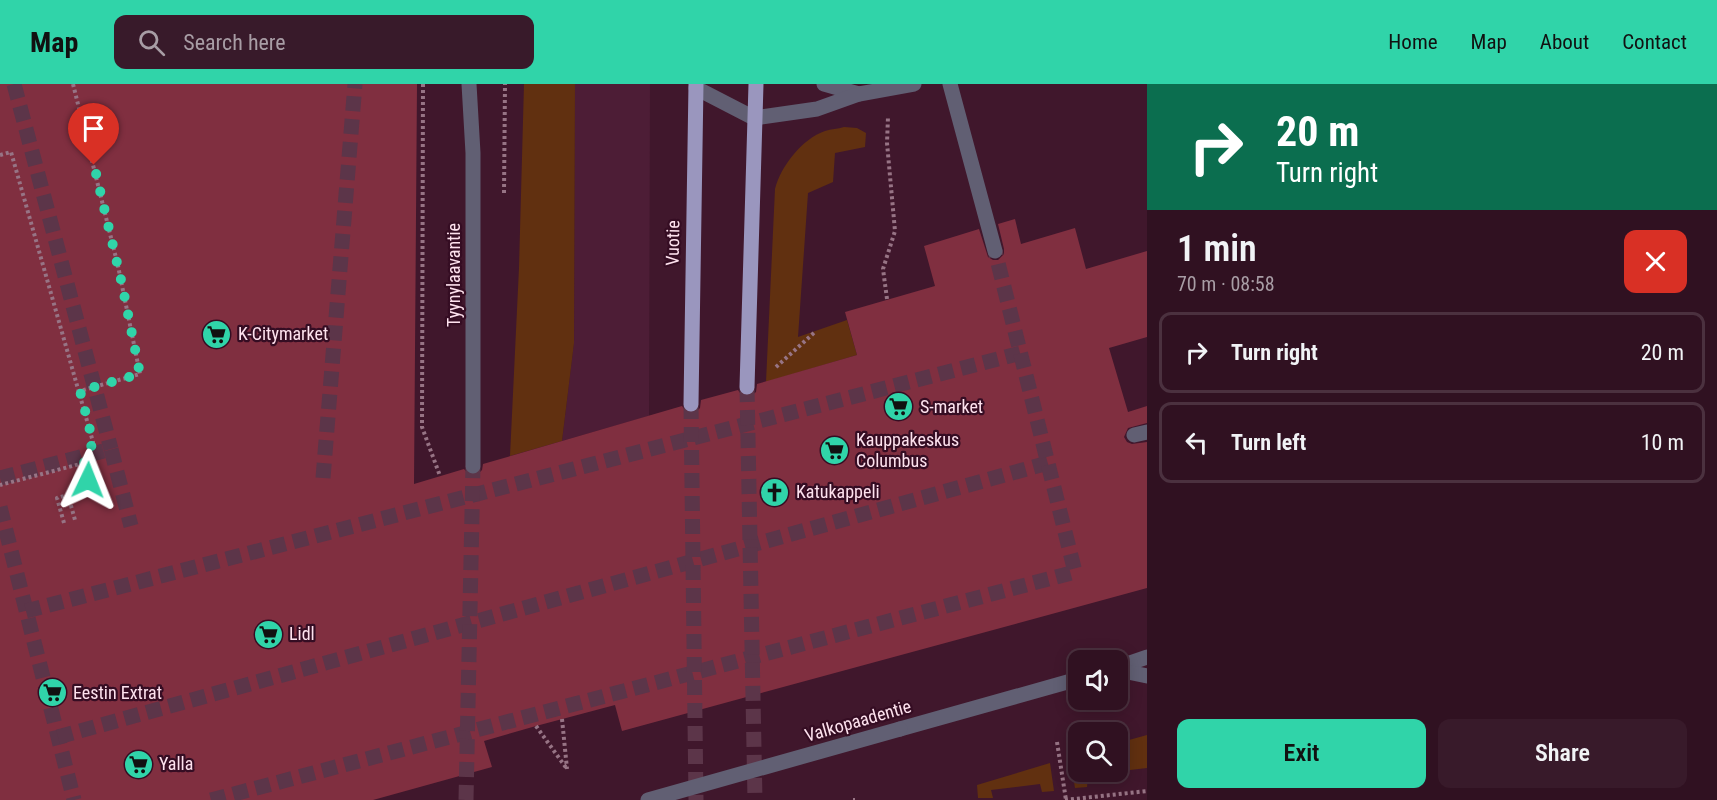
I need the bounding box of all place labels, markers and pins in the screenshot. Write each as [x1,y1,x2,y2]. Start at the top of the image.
pin [68,103,119,165]
supermarket icon: K-Citymarket [201,318,233,350]
place label: K-Citymarket [238,323,328,344]
supermarket icon: S-market [883,391,915,423]
place label: S-market [920,396,983,417]
place label: Kauppakeskus Columbus [856,429,959,471]
supermarket icon: Kauppakeskus Columbus [819,434,851,466]
church icon: Katukappeli [759,476,791,508]
place label: Katukappeli [796,481,880,502]
supermarket icon: Lidl [252,618,284,650]
place label: Lidl [289,623,315,644]
supermarket icon: Eestin Extrat [36,677,68,709]
place label: Eestin Extrat [73,682,162,703]
supermarket icon: Yalla [122,748,154,780]
place label: Yalla [159,753,193,774]

